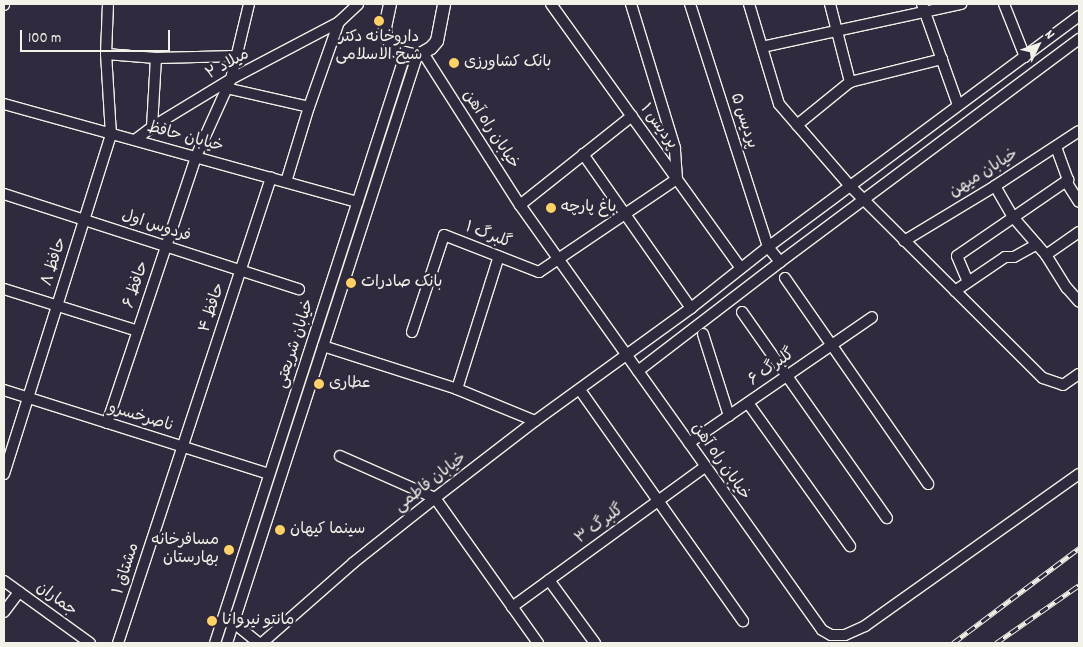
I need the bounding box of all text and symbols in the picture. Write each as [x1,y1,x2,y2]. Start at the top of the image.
marker: داروخانه دکتر شیخ الاسلامی [373,15,385,27]
scale bar [22,20,172,52]
north arrow [1013,20,1063,70]
text: N [1039,26,1059,44]
text: 100 m [28,28,61,50]
place label: داروخانه دکتر شیخ الاسلامی [336,28,422,66]
street label: میلاد ۲ [203,45,253,85]
place label: بانک کشاورزی [464,53,551,73]
marker: بانک کشاورزی [448,57,460,69]
street label: خیابان راه آهن [457,87,523,173]
street label: پردیس ۵ [725,91,761,151]
street label: پردیس ۱ [635,100,681,154]
street label: خیابان حافظ [145,119,225,157]
street label: خیابان میهن [946,145,1022,203]
place label: باغ پارچه [561,198,617,218]
marker: باغ پارچه [545,202,557,214]
street label: فردوس اول [119,207,193,247]
street label: گلبرگ ۱ [462,218,514,254]
street label: حافظ ۸ [38,235,72,289]
street label: حافظ ۶ [120,259,154,311]
place label: بانک صادرات [361,273,442,293]
marker: بانک صادرات [345,277,357,289]
street label: حافظ ۴ [196,281,230,335]
street label: خیابان شریعتی [273,297,319,391]
street label: گلبرگ ۶ [745,345,799,391]
place label: عطاری [329,374,371,394]
marker: عطاری [313,378,325,390]
street label: ناصرخسرو [106,399,176,437]
street label: خیابان راه آهن [686,420,754,504]
street label: خیابان فاطمی [391,449,471,517]
street label: گلبرگ ۳ [572,501,628,549]
place label: سینما کیهان [290,520,365,540]
marker: سینما کیهان [274,524,286,536]
place label: مسافرخانه بهارستان [151,531,219,569]
street label: مشتاق ۱ [110,541,144,597]
marker: مسافرخانه بهارستان [223,544,235,556]
street label: جماران [32,579,80,621]
place label: مانتو نیروانا [222,611,294,631]
marker: مانتو نیروانا [206,615,218,627]

